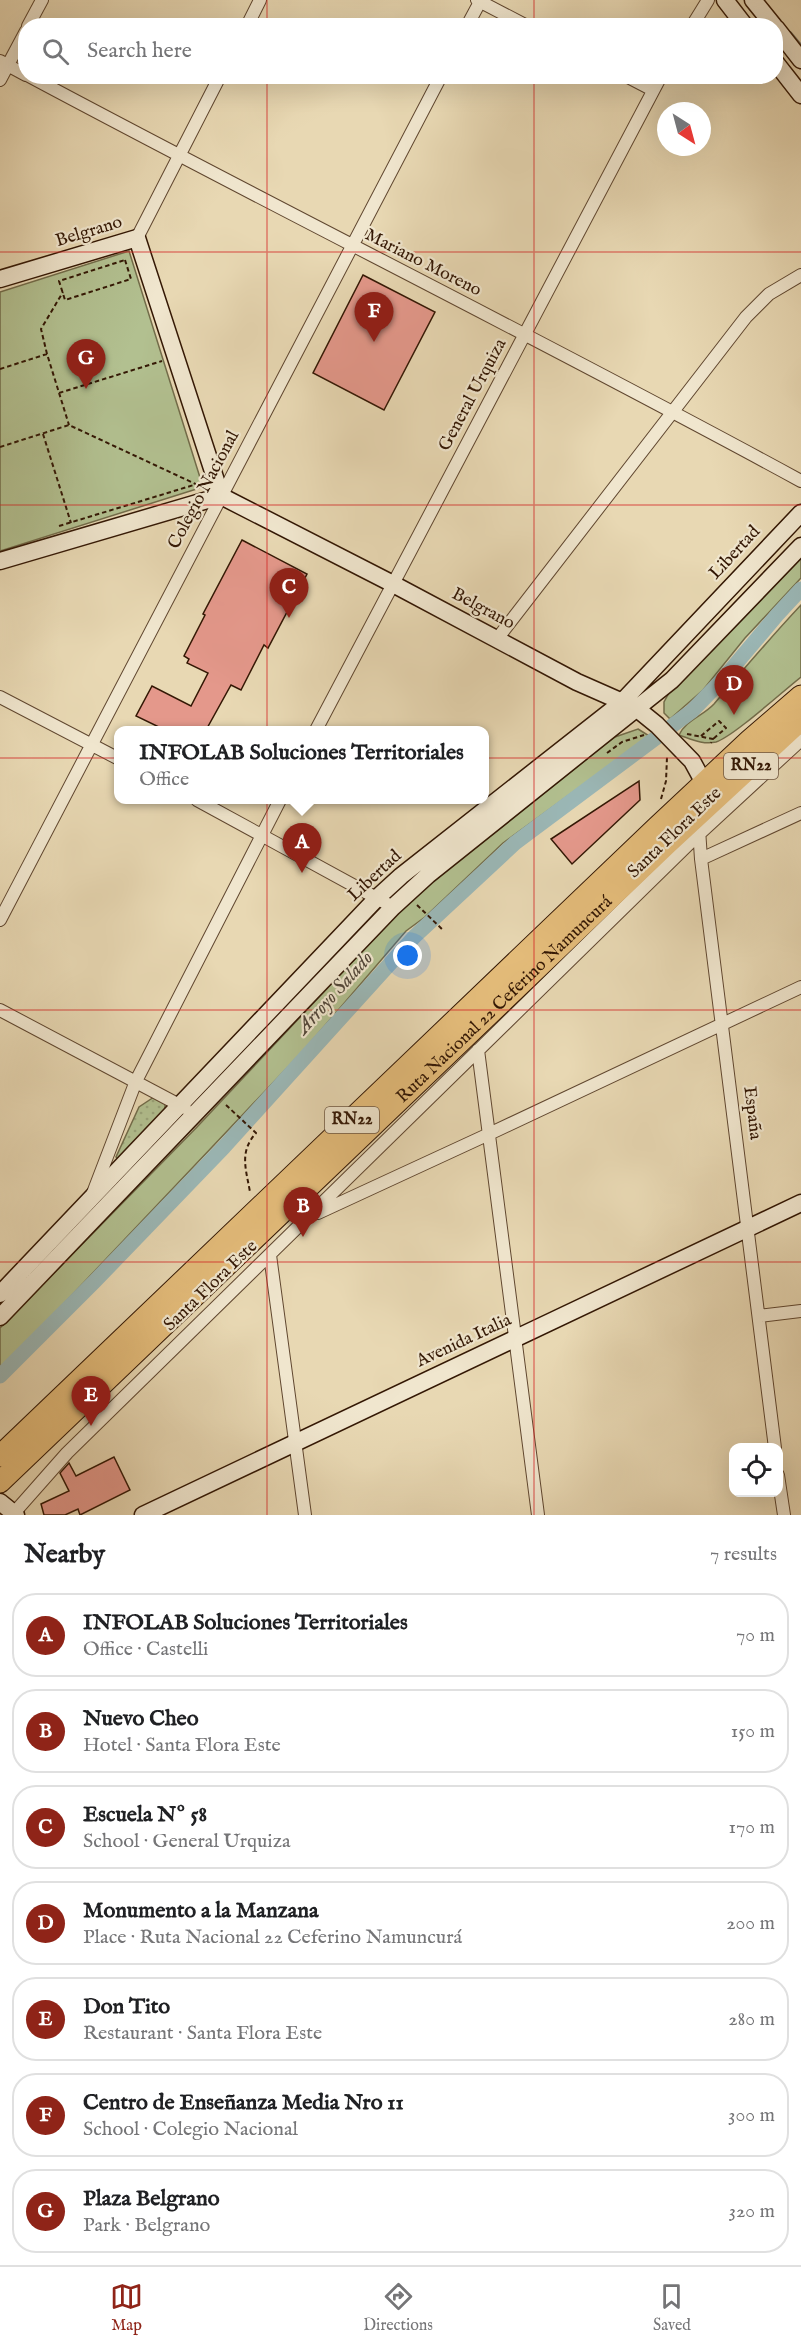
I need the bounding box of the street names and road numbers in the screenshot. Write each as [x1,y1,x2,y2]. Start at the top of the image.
street label: Belgrano [53,211,125,253]
street label: Mariano Moreno [361,224,485,302]
street label: General Urquiza [434,335,512,455]
street label: Colegio Nacional [163,427,245,553]
street label: Libertad [704,521,766,585]
street label: Belgrano [447,583,519,635]
road number: RN22 [724,753,778,779]
street label: Santa Flora Este [623,782,727,884]
street label: Libertad [343,845,407,907]
street label: Ruta Nacional 22 Ceferino Namuncurá [391,891,617,1108]
street label: España [737,1085,767,1141]
road number: RN22 [325,1107,379,1133]
street label: Santa Flora Este [159,1235,263,1337]
street label: Avenida Italia [412,1309,516,1374]

